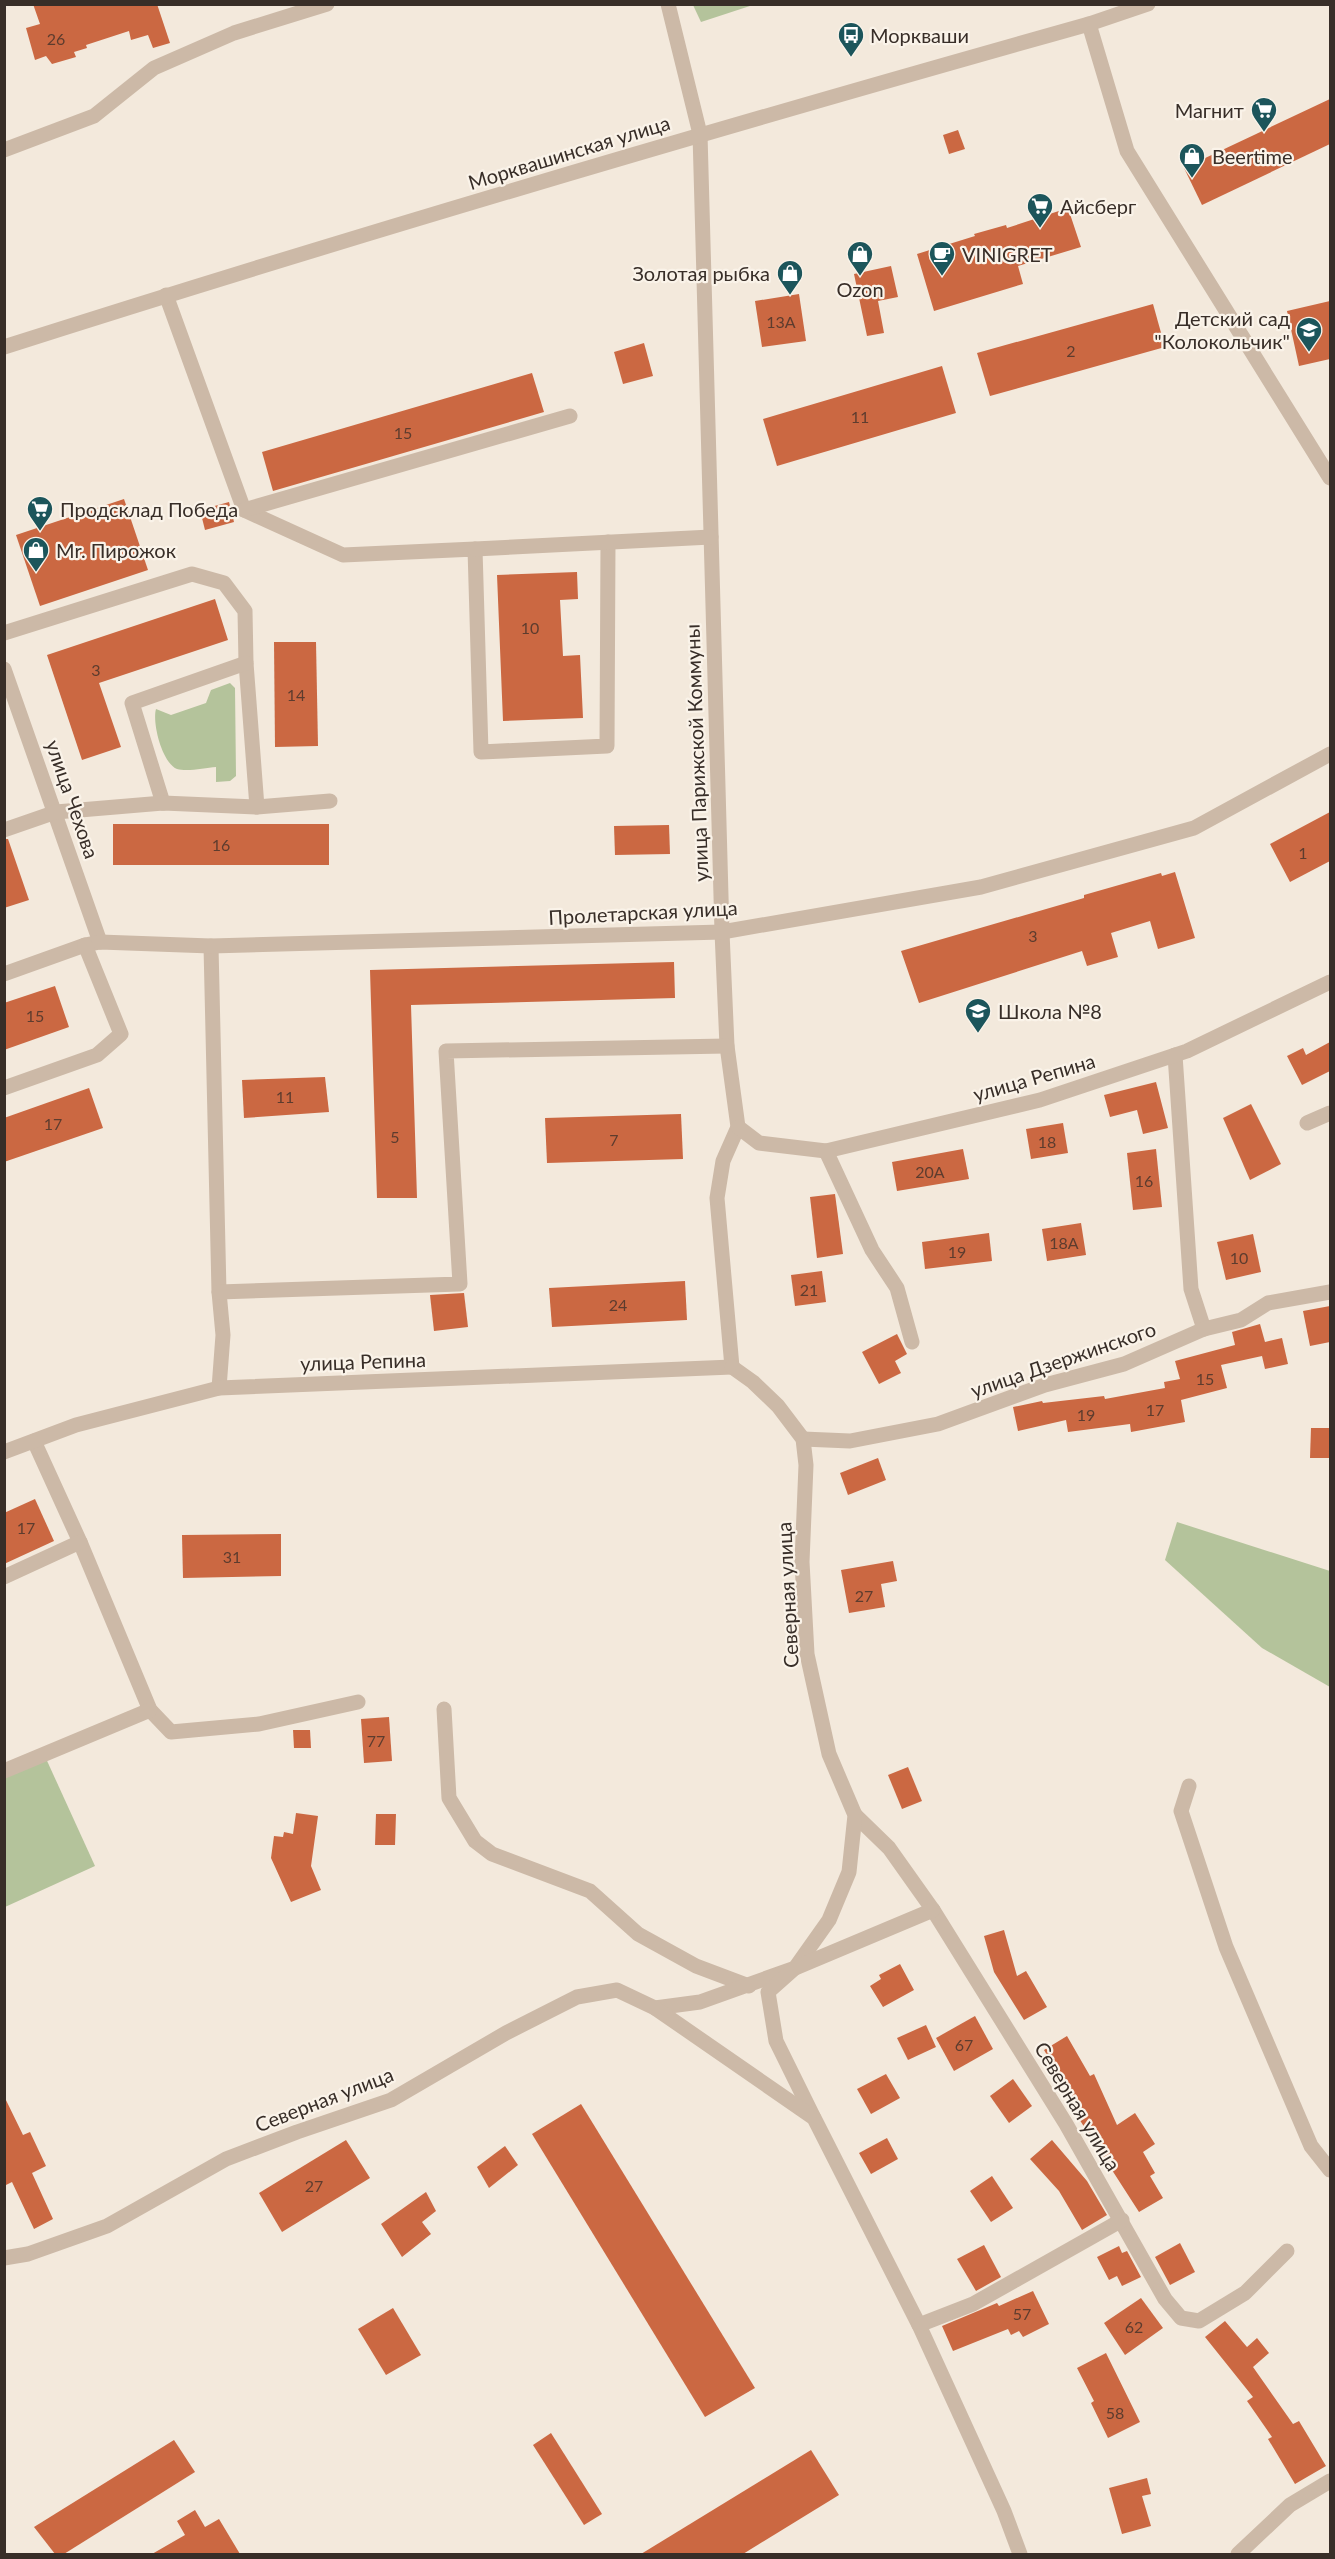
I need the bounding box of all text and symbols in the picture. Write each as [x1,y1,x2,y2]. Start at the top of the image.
bus stop icon: Моркваши [836,20,866,58]
place label: Моркваши [870,23,969,47]
house number: 26 [47,29,65,48]
supermarket icon: Магнит [1249,95,1279,133]
place label: Магнит [1175,98,1244,122]
street label: Морквашинская улица [465,110,673,194]
shop icon: Beertime [1177,141,1207,179]
place label: Beertime [1212,144,1293,168]
supermarket icon: Айсберг [1025,191,1055,229]
place label: Айсберг [1060,194,1136,218]
shop icon: Ozon [845,239,875,277]
cafe icon: VINIGRET [927,239,957,277]
place label: VINIGRET [962,242,1053,266]
shop icon: Золотая рыбка [775,258,805,296]
place label: Золотая рыбка [632,261,770,285]
place label: Ozon [836,277,884,301]
place label: Детский сад "Колокольчик" [1154,306,1290,353]
house number: 13А [766,312,796,331]
school or university icon: Детский сад "Колокольчик" [1294,315,1324,353]
house number: 2 [1066,341,1076,360]
house number: 11 [851,407,869,426]
house number: 15 [394,423,412,442]
supermarket icon: Продсклад Победа [25,494,55,532]
place label: Продсклад Победа [60,497,238,521]
shop icon: Mr. Пирожок [21,535,51,573]
place label: Mr. Пирожок [56,538,177,562]
house number: 10 [521,618,539,637]
street label: улица Парижской Коммуны [680,624,712,882]
house number: 3 [91,660,101,679]
house number: 14 [287,685,305,704]
street label: улица Чехова [41,737,105,861]
house number: 16 [212,835,230,854]
house number: 1 [1298,843,1308,862]
street label: Пролетарская улица [548,895,738,929]
house number: 3 [1028,926,1038,945]
school or university icon: Школа №8 [963,996,993,1034]
place label: Школа №8 [998,999,1102,1023]
house number: 15 [26,1006,44,1025]
street label: улица Репина [970,1048,1098,1106]
house number: 11 [276,1087,294,1106]
house number: 17 [44,1114,62,1133]
house number: 5 [390,1127,400,1146]
house number: 7 [609,1130,619,1149]
house number: 18 [1038,1132,1056,1151]
house number: 20А [915,1162,945,1181]
house number: 16 [1135,1171,1153,1190]
house number: 18А [1049,1233,1079,1252]
house number: 19 [948,1242,966,1261]
house number: 10 [1230,1248,1248,1267]
house number: 21 [800,1280,818,1299]
house number: 24 [609,1295,627,1314]
street label: улица Дзержинского [967,1316,1159,1402]
street label: улица Репина [300,1347,426,1375]
house number: 15 [1196,1369,1214,1388]
house number: 17 [1146,1400,1164,1419]
house number: 19 [1077,1405,1095,1424]
house number: 17 [17,1518,35,1537]
street label: Северная улица [771,1521,803,1669]
house number: 31 [223,1547,241,1566]
house number: 27 [855,1586,873,1605]
house number: 77 [367,1731,385,1750]
house number: 67 [955,2035,973,2054]
street label: Северная улица [1030,2037,1126,2175]
street label: Северная улица [251,2062,397,2136]
house number: 27 [305,2176,323,2195]
house number: 57 [1013,2304,1031,2323]
house number: 62 [1125,2317,1143,2336]
house number: 58 [1106,2403,1124,2422]

